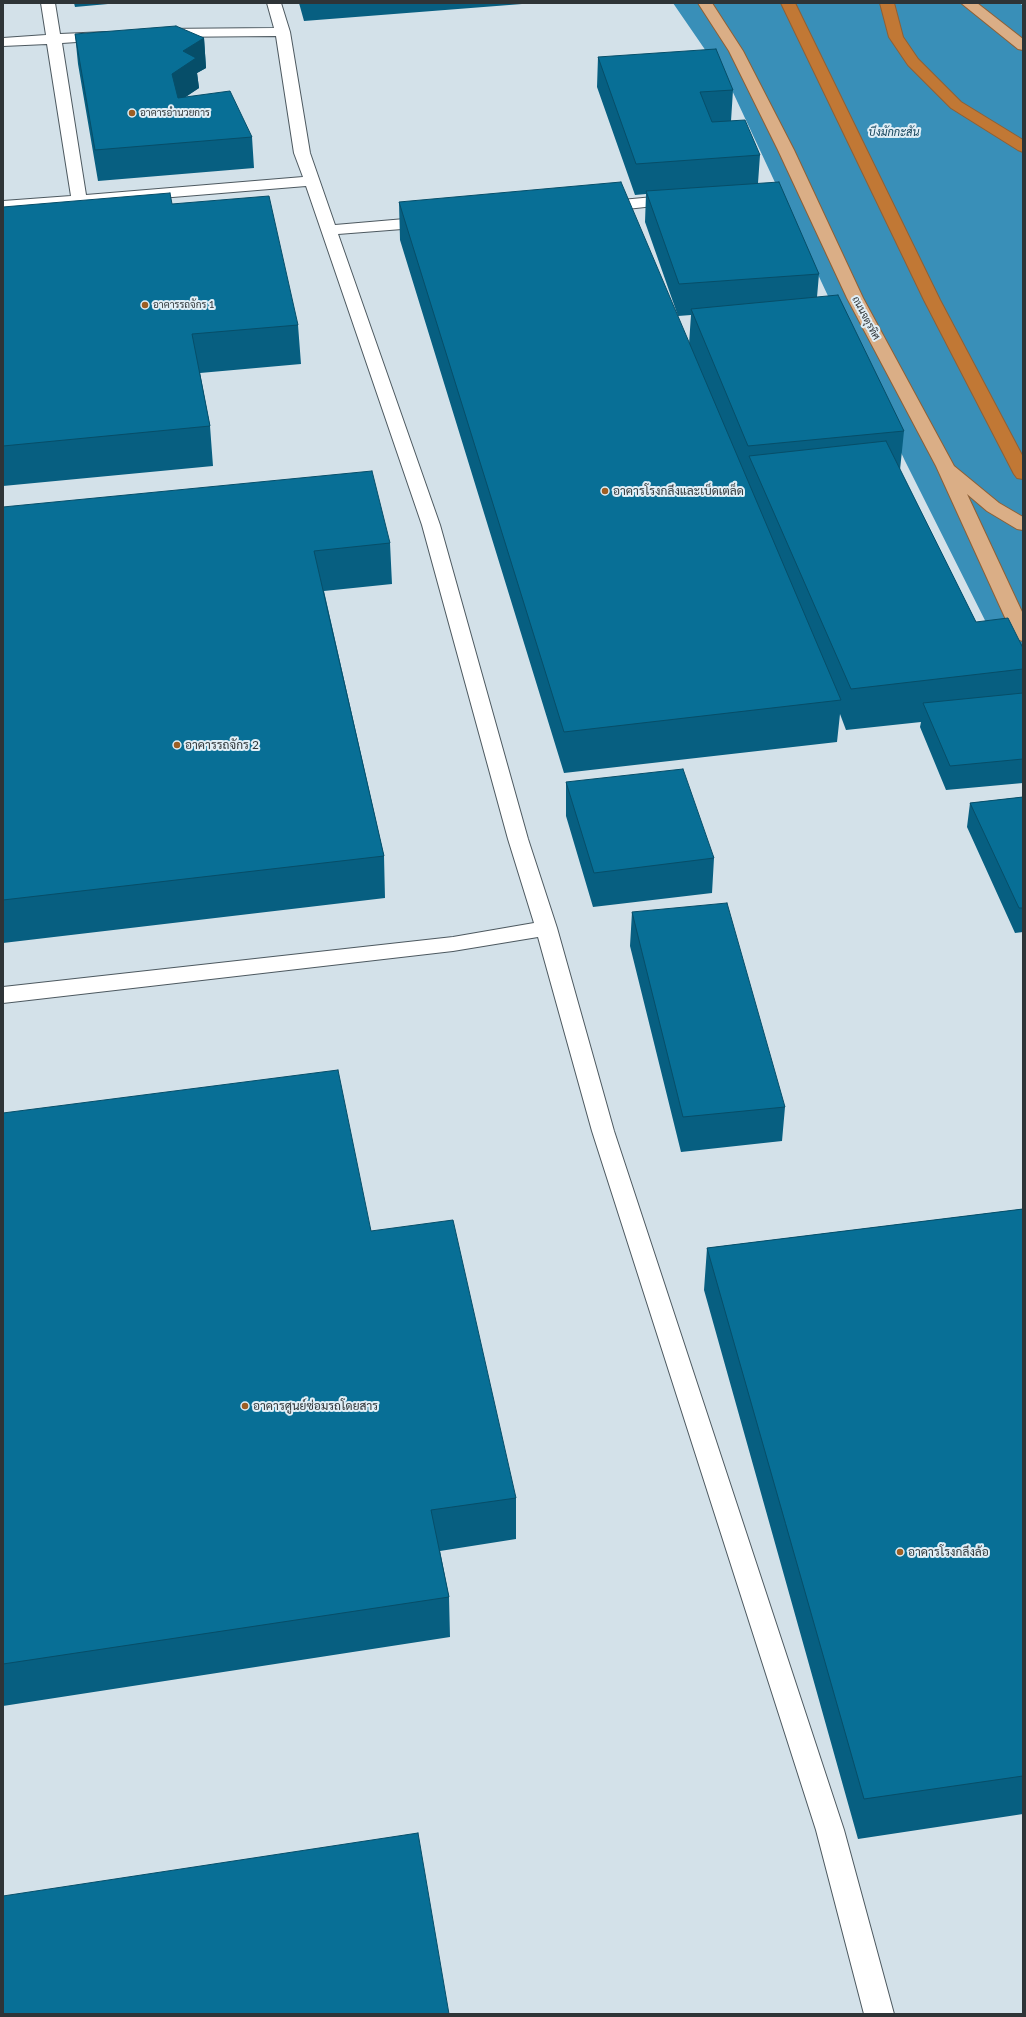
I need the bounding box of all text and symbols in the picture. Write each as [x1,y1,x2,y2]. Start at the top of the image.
place label: อาคารอำนวยการ [140,107,210,119]
marker: อาคารอำนวยการ [127,108,137,118]
water label: บึงมักกะสัน [869,125,919,139]
street label: ถนนจตุรทิศ [850,294,882,342]
place label: อาคารรถจักร 1 [153,299,215,311]
marker: อาคารรถจักร 1 [140,300,150,310]
place label: อาคารโรงกลึงและเบ็ดเตล็ด [613,484,744,498]
marker: อาคารโรงกลึงและเบ็ดเตล็ด [600,486,610,496]
place label: อาคารรถจักร 2 [185,738,259,752]
marker: อาคารรถจักร 2 [172,740,182,750]
place label: อาคารศูนย์ซ่อมรถโดยสาร [253,1399,378,1413]
marker: อาคารศูนย์ซ่อมรถโดยสาร [240,1401,250,1411]
place label: อาคารโรงกลึงล้อ [908,1545,989,1559]
marker: อาคารโรงกลึงล้อ [895,1547,905,1557]

